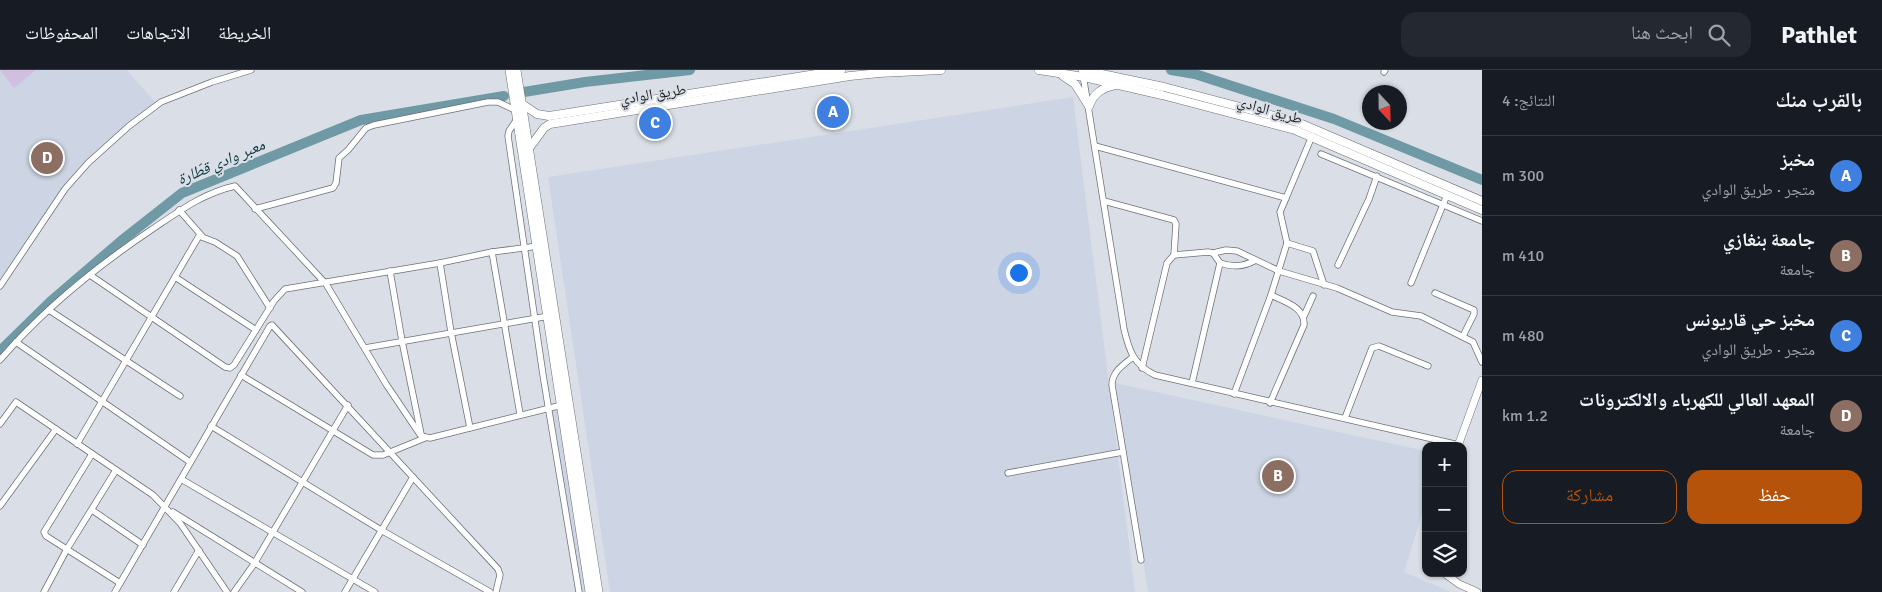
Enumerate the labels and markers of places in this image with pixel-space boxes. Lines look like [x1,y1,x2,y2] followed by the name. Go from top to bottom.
[817,93,849,131] pin: A
[639,104,671,142] pin: C
[31,139,63,177] pin: D
[1262,457,1294,495] pin: B

